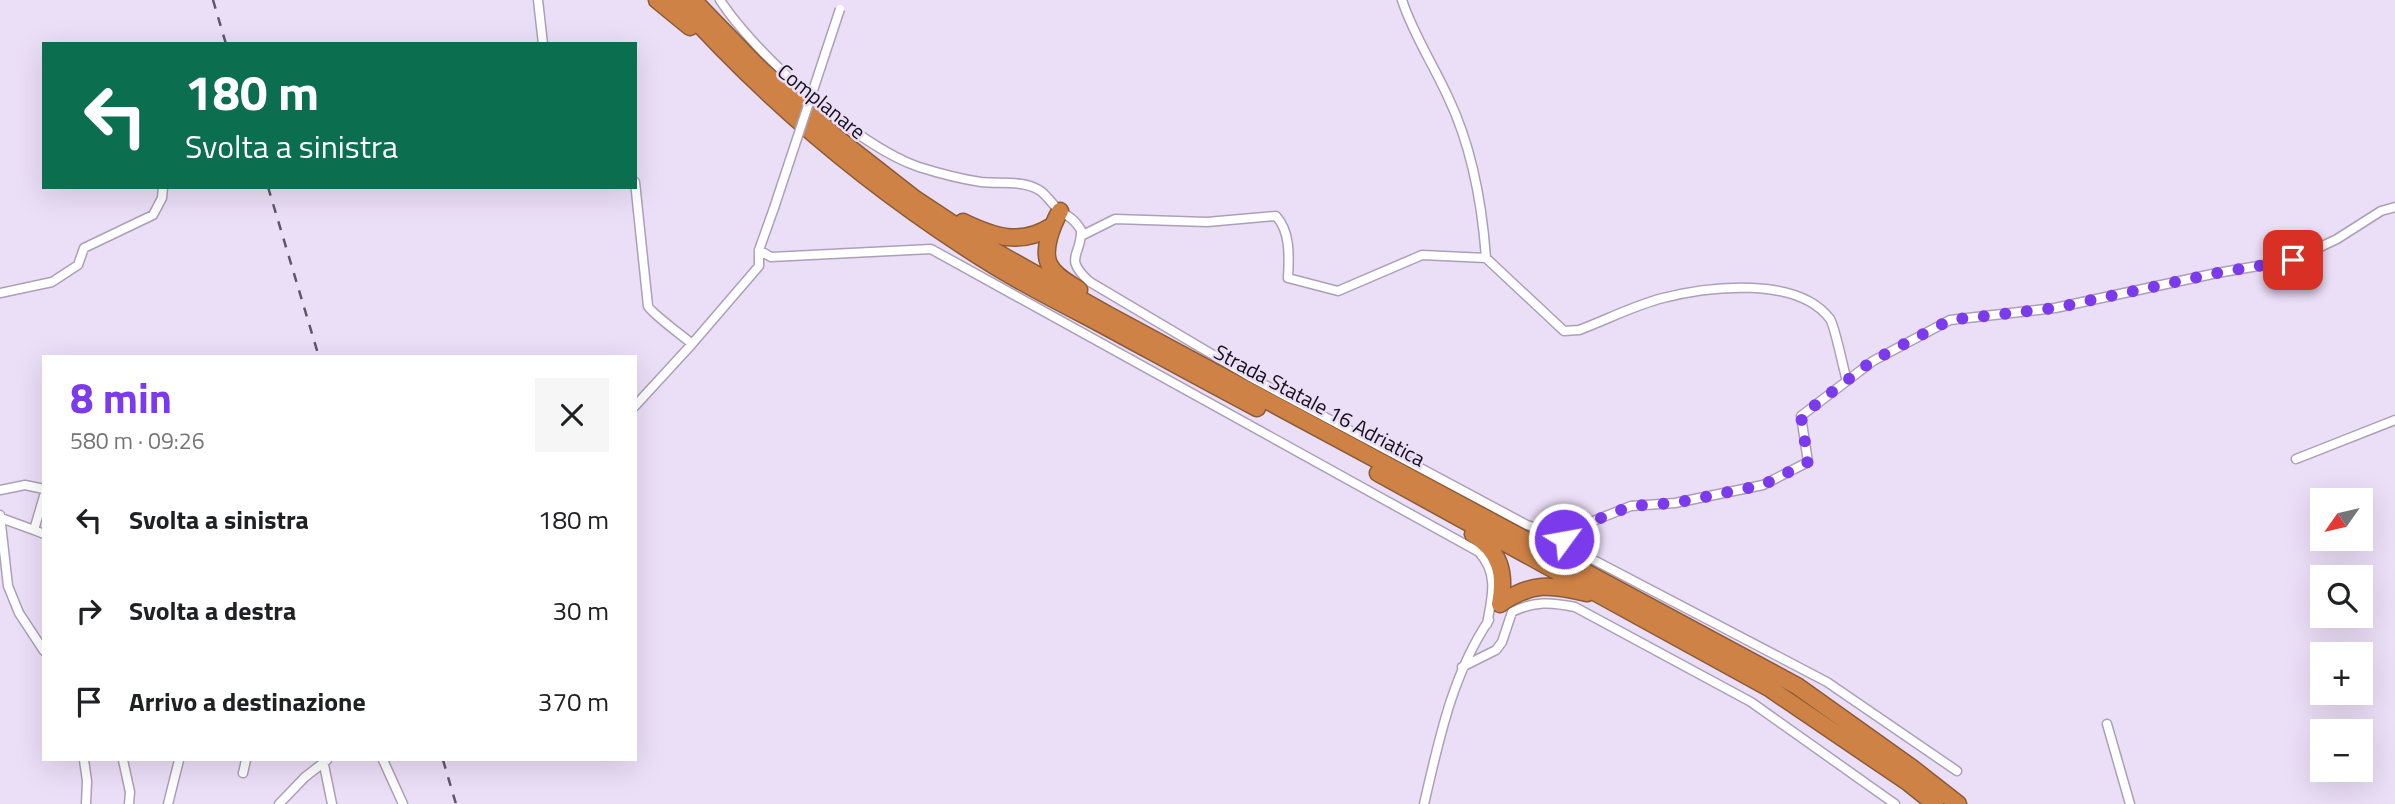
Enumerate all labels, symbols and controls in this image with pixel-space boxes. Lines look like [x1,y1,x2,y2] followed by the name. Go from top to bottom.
[185,54,319,129] text: 180 m
[771,55,873,147] street label: Complanare
[70,70,161,161] icon: left
[185,122,398,170] text: Svolta a sinistra
[2263,230,2323,290] pin
[2274,241,2312,279] icon: arrive
[1209,336,1432,475] street label: Strada Statale 16 Adriatica
[70,365,172,429] text: 8 min
[535,378,609,452] button: close
[70,423,205,458] text: 580 m · 09:26
[2310,488,2373,551] north arrow
[2310,488,2373,782] map controls
[129,500,309,539] text: Svolta a sinistra
[538,500,609,539] text: 180 m
[70,501,108,539] icon: left
[1527,502,1601,576] position arrow
[2310,565,2373,628] button: search
[129,591,296,630] text: Svolta a destra
[552,591,609,630] text: 30 m
[70,592,108,630] icon: right
[2310,642,2373,705] button: +
[129,682,366,721] text: Arrivo a destinazione
[538,682,609,721] text: 370 m
[70,683,108,721] icon: arrive
[2310,719,2373,782] button: −

